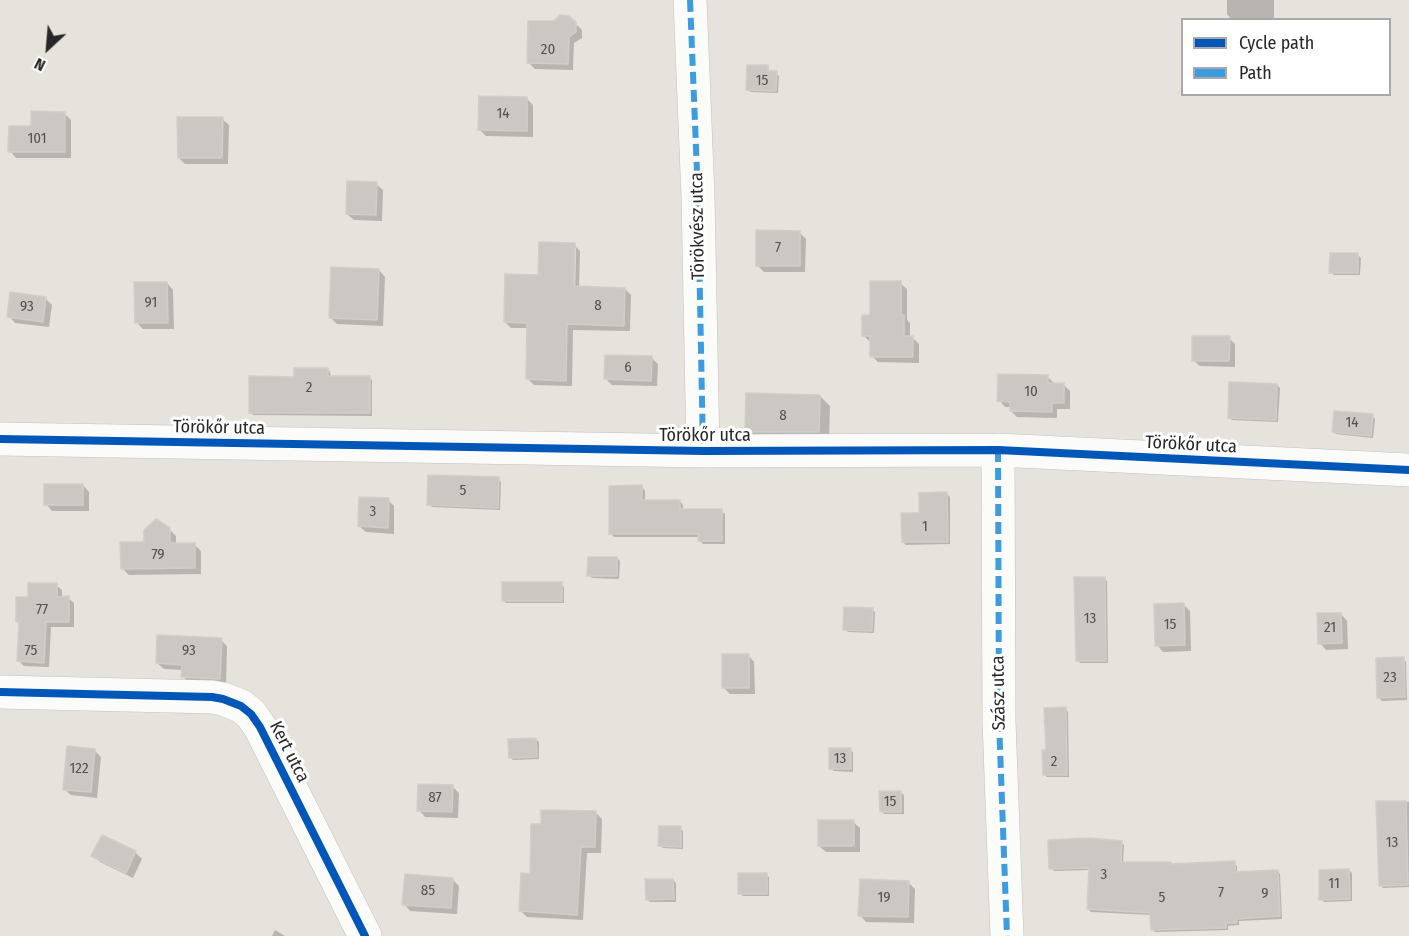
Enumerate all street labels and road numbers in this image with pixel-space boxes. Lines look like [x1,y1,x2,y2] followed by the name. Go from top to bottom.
[686,172,710,280] street label: Törökvész utca
[173,416,265,440] street label: Törökőr utca
[659,425,751,447] street label: Törökőr utca
[1145,432,1237,458] street label: Törökőr utca
[988,655,1010,731] street label: Szász utca
[264,718,314,786] street label: Kert utca

